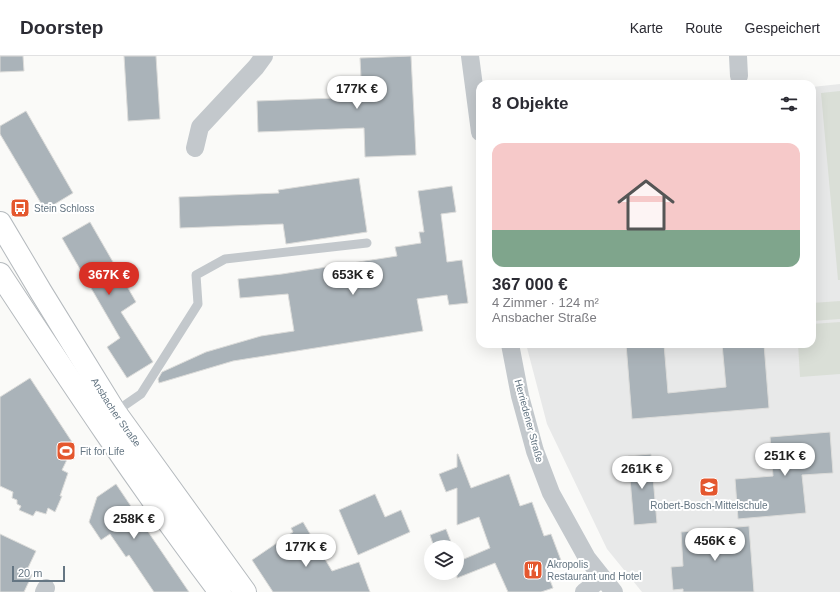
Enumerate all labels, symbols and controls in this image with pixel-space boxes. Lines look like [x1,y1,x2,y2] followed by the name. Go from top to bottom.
[20,17,103,38] text: Doorstep
[630,20,663,36] text: Karte
[685,20,723,36] text: Route
[745,20,820,36] text: Gespeichert
[324,76,390,110] pin: 177K €
[336,81,378,96] text: 177K €
[778,93,800,115] icon: filters
[492,94,569,113] text: 8 Objekte
[610,169,682,241] icon: home
[9,197,31,219] bus stop icon: Stein Schloss
[34,203,95,214] place label: Stein Schloss
[76,262,142,296] pin: 367K €
[320,262,386,296] pin: 653K €
[88,267,130,282] text: 367K €
[332,267,374,282] text: 653K €
[492,275,568,294] text: 367 000 €
[492,295,599,310] text: 4 Zimmer · 124 m²
[492,310,597,325] text: Ansbacher Straße
[90,375,144,449] street label: Ansbacher Straße
[513,378,546,464] street label: Herriedener Straße
[55,440,77,462] sports icon: Fit for Life
[752,443,818,477] pin: 251K €
[80,446,125,457] place label: Fit for Life
[764,448,806,463] text: 251K €
[609,456,675,490] pin: 261K €
[621,461,663,476] text: 261K €
[698,476,720,498] school or university icon: Robert-Bosch-Mittelschule
[650,500,768,511] place label: Robert-Bosch-Mittelschule
[101,506,167,540] pin: 258K €
[113,511,155,526] text: 258K €
[682,528,748,562] pin: 456K €
[694,533,736,548] text: 456K €
[273,534,339,568] pin: 177K €
[285,539,327,554] text: 177K €
[424,540,464,580] map controls
[424,540,464,580] button: layers
[522,559,544,581] restaurant icon: Akropolis Restaurant und Hotel
[547,559,642,582] place label: Akropolis Restaurant und Hotel
[12,564,65,583] scale bar
[18,567,42,579] text: 20 m

